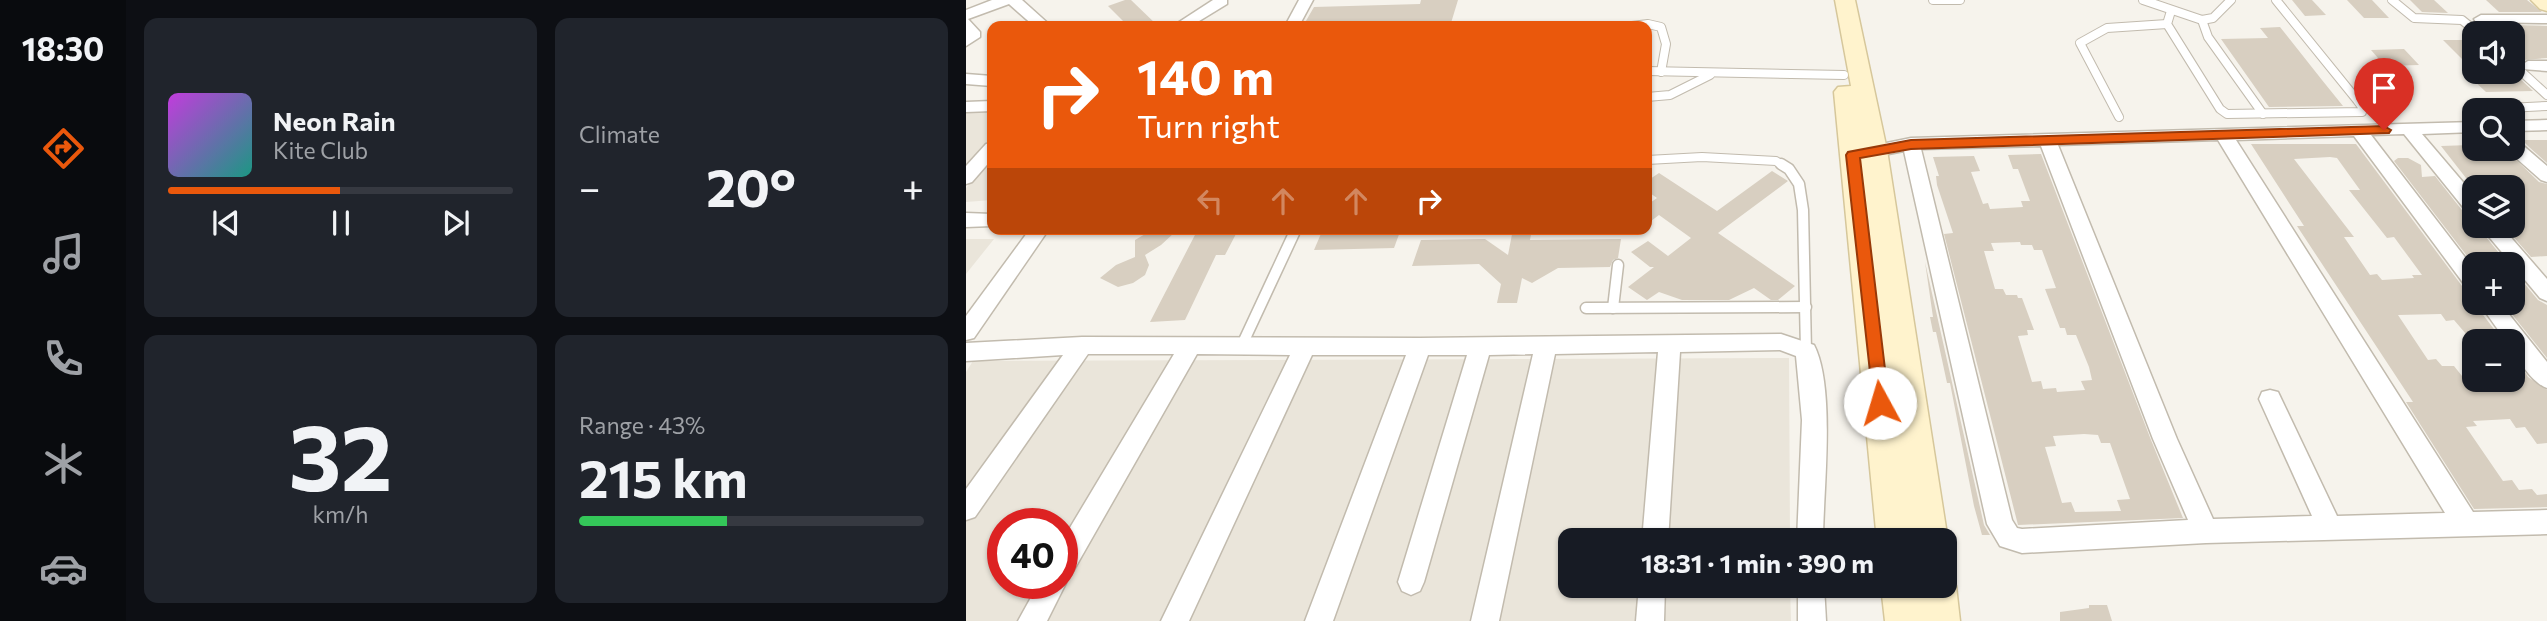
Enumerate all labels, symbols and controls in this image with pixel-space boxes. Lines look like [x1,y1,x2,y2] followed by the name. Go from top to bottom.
[2462,21,2525,392] map controls
[2462,21,2525,84] button: sound
[22,28,104,68] text: 18:30
[1137,45,1274,105] text: 140 m
[1022,49,1113,140] icon: right
[2354,58,2414,130] pin
[2365,69,2403,107] icon: arrive
[2462,98,2525,161] button: search
[273,105,396,136] text: Neon Rain
[1137,105,1280,145] text: Turn right
[579,120,660,148] text: Climate
[39,124,88,173] icon: directions
[273,136,368,164] text: Kite Club
[706,154,796,218] text: 20°
[579,163,601,210] text: −
[902,163,924,210] text: +
[2462,175,2525,238] button: layers
[1191,182,1229,220] icon: left
[1264,182,1302,220] icon: ahead
[1337,182,1375,220] icon: ahead
[1410,182,1448,220] icon: right
[207,204,245,242] icon: previous
[322,204,360,242] icon: pause
[437,204,475,242] icon: next
[39,229,88,278] icon: music
[2462,252,2525,315] button: +
[2462,329,2525,392] button: −
[39,334,88,383] icon: phone
[1843,366,1917,440] position arrow
[288,398,393,510] text: 32
[579,411,705,439] text: Range · 43%
[39,439,88,488] icon: climate
[579,445,748,509] text: 215 km
[313,500,368,528] text: km/h
[987,508,1078,599] speed limit sign: 40
[39,544,88,593] icon: car
[1641,547,1874,578] text: 18:31 · 1 min · 390 m

